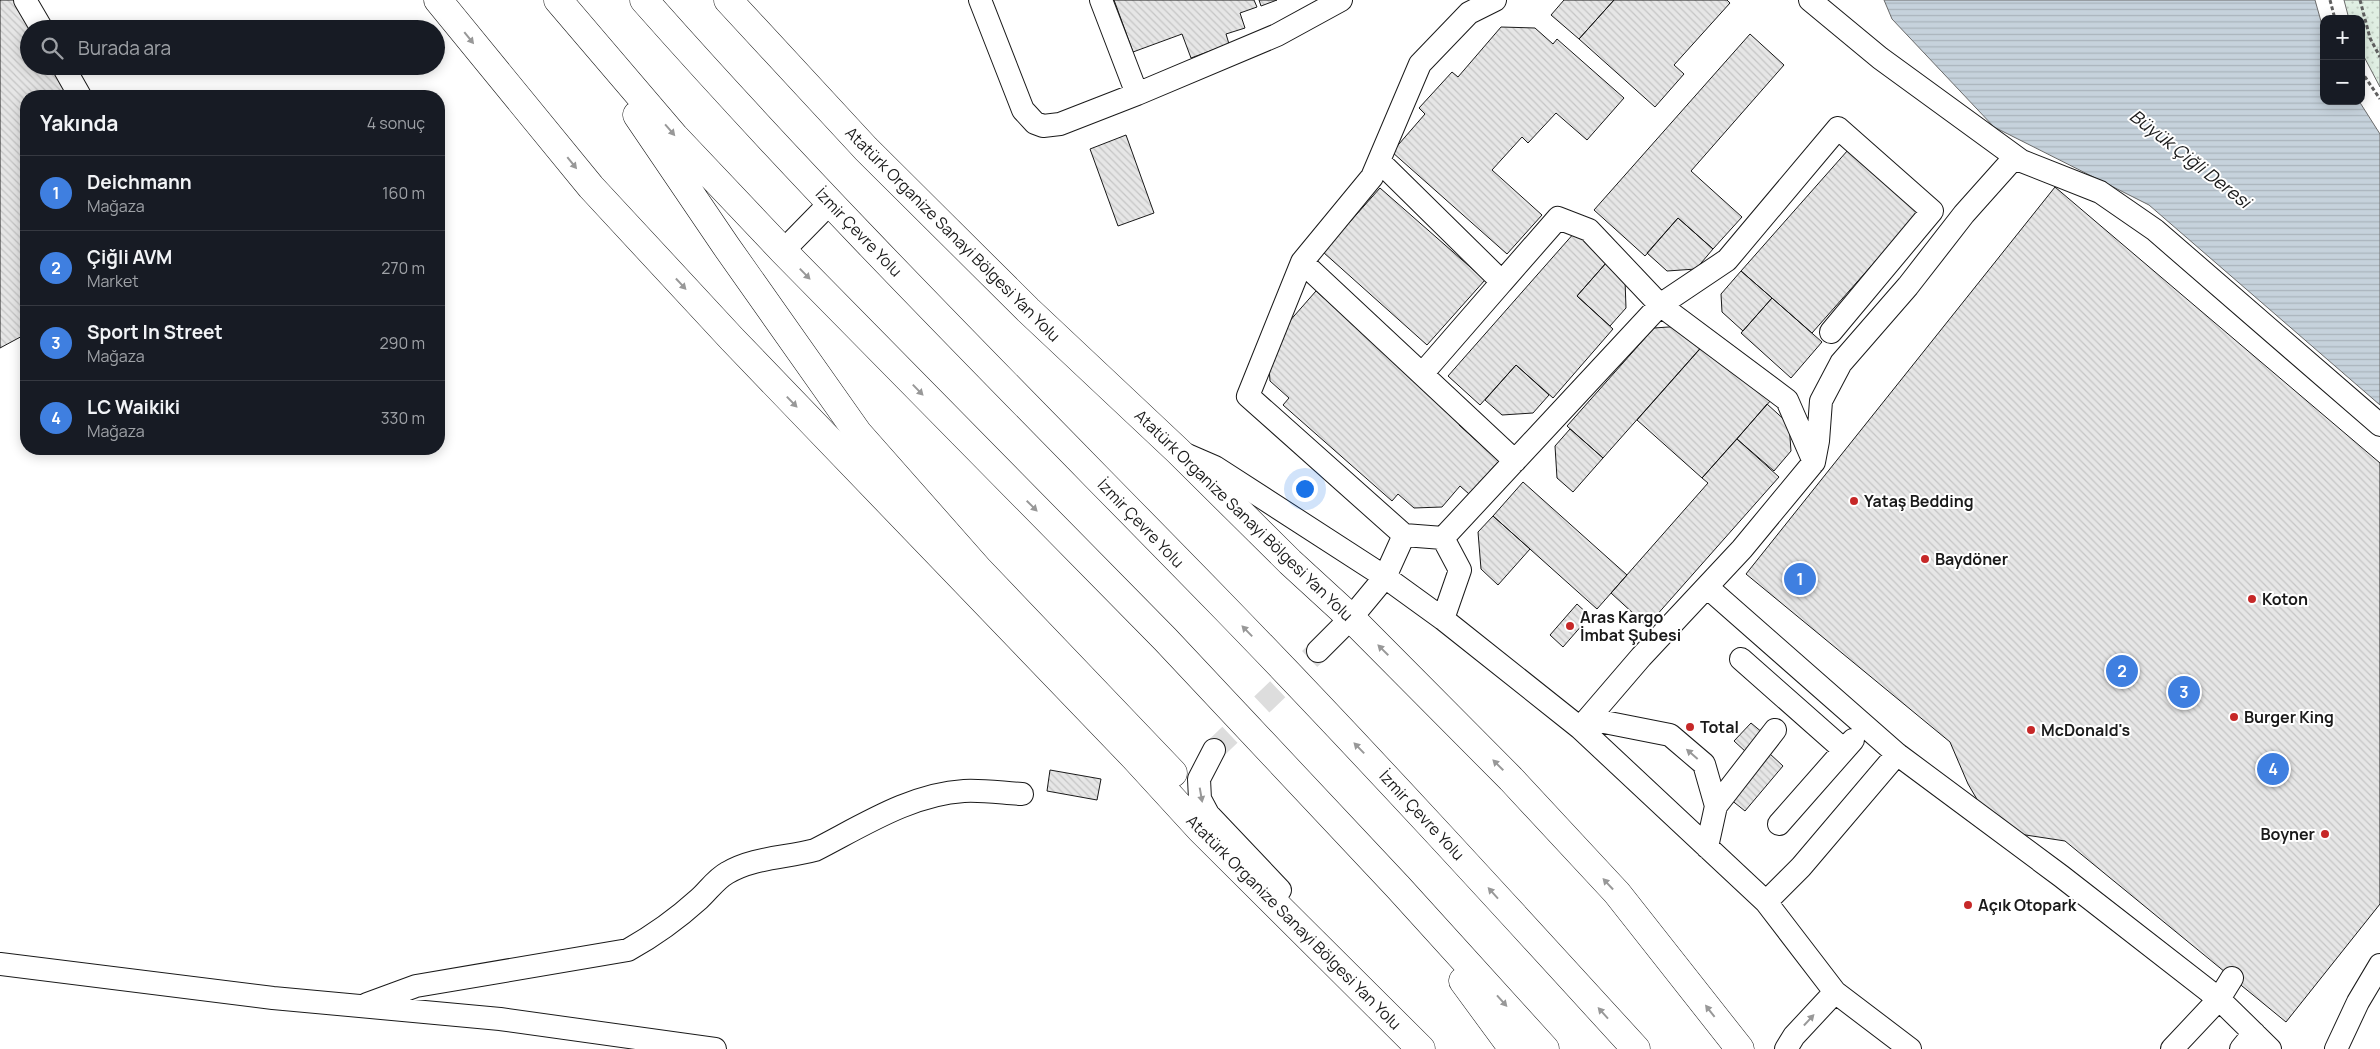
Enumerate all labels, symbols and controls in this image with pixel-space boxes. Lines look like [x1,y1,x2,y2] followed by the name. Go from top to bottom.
[2320,15,2365,105] map controls
[2320,15,2365,60] button: +
[20,20,445,75] search box
[463,31,474,44] one-way arrow
[38,34,66,62] icon: search
[78,35,171,61] text: Burada ara
[2320,60,2365,105] button: −
[2125,103,2258,215] water label: Büyük Çiğli Deresi
[40,109,118,137] text: Yakında
[367,112,425,134] text: 4 sonuç
[841,122,1065,346] street label: Atatürk Organize Sanayi Bölgesi Yan Yolu
[664,123,675,136] one-way arrow
[566,157,577,170] one-way arrow
[87,169,192,195] text: Deichmann
[52,182,60,204] text: 1
[382,182,425,204] text: 160 m
[811,183,907,281] street label: İzmir Çevre Yolu
[87,195,145,217] text: Mağaza
[87,244,172,270] text: Çiğli AVM
[51,257,61,279] text: 2
[381,257,425,279] text: 270 m
[799,267,811,279] one-way arrow
[87,270,139,292] text: Market
[675,277,687,289] one-way arrow
[87,319,223,345] text: Sport In Street
[51,332,61,354] text: 3
[379,332,425,354] text: 290 m
[87,345,145,367] text: Mağaza
[912,384,924,396] one-way arrow
[87,394,180,420] text: LC Waikiki
[786,396,798,408] one-way arrow
[1130,404,1358,626] street label: Atatürk Organize Sanayi Bölgesi Yan Yolu
[51,407,61,429] text: 4
[381,407,425,429] text: 330 m
[87,420,145,442] text: Mağaza
[1093,474,1189,572] street label: İzmir Çevre Yolu
[1292,476,1318,502] your location
[1864,490,1974,512] place label: Yataş Bedding
[1848,495,1860,507] marker: Yataş Bedding
[1026,499,1038,511] one-way arrow
[1935,548,2008,570] place label: Baydöner
[1919,553,1931,565] marker: Baydöner
[1784,560,1816,598] pin: 1
[2262,588,2308,610] place label: Koton
[2246,593,2258,605] marker: Koton
[1580,606,1681,646] place label: Aras Kargo İmbat Şubesi
[1564,620,1576,632] marker: Aras Kargo İmbat Şubesi
[1241,625,1253,637] one-way arrow
[1377,644,1389,656] one-way arrow
[2106,652,2138,690] pin: 2
[2168,673,2200,711] pin: 3
[2244,706,2334,728] place label: Burger King
[2228,711,2240,723] marker: Burger King
[1700,716,1739,738] place label: Total
[2041,719,2130,741] place label: McDonald's
[1684,721,1696,733] marker: Total
[2025,724,2037,736] marker: McDonald's
[1353,743,1365,755] one-way arrow
[1685,748,1698,759] one-way arrow
[2257,750,2289,788] pin: 4
[1492,759,1504,771] one-way arrow
[1375,765,1469,865] street label: İzmir Çevre Yolu
[1197,787,1205,803] one-way arrow
[1182,810,1406,1034] street label: Atatürk Organize Sanayi Bölgesi Yan Yolu
[2260,823,2315,845] place label: Boyner
[2319,828,2331,840] marker: Boyner
[1603,877,1614,890] one-way arrow
[1487,887,1499,899] one-way arrow
[1978,894,2077,916] place label: Açık Otopark
[1962,899,1974,911] marker: Açık Otopark
[1496,995,1507,1008] one-way arrow
[1704,1005,1715,1018] one-way arrow
[1597,1008,1609,1020] one-way arrow
[1803,1014,1815,1026] one-way arrow

